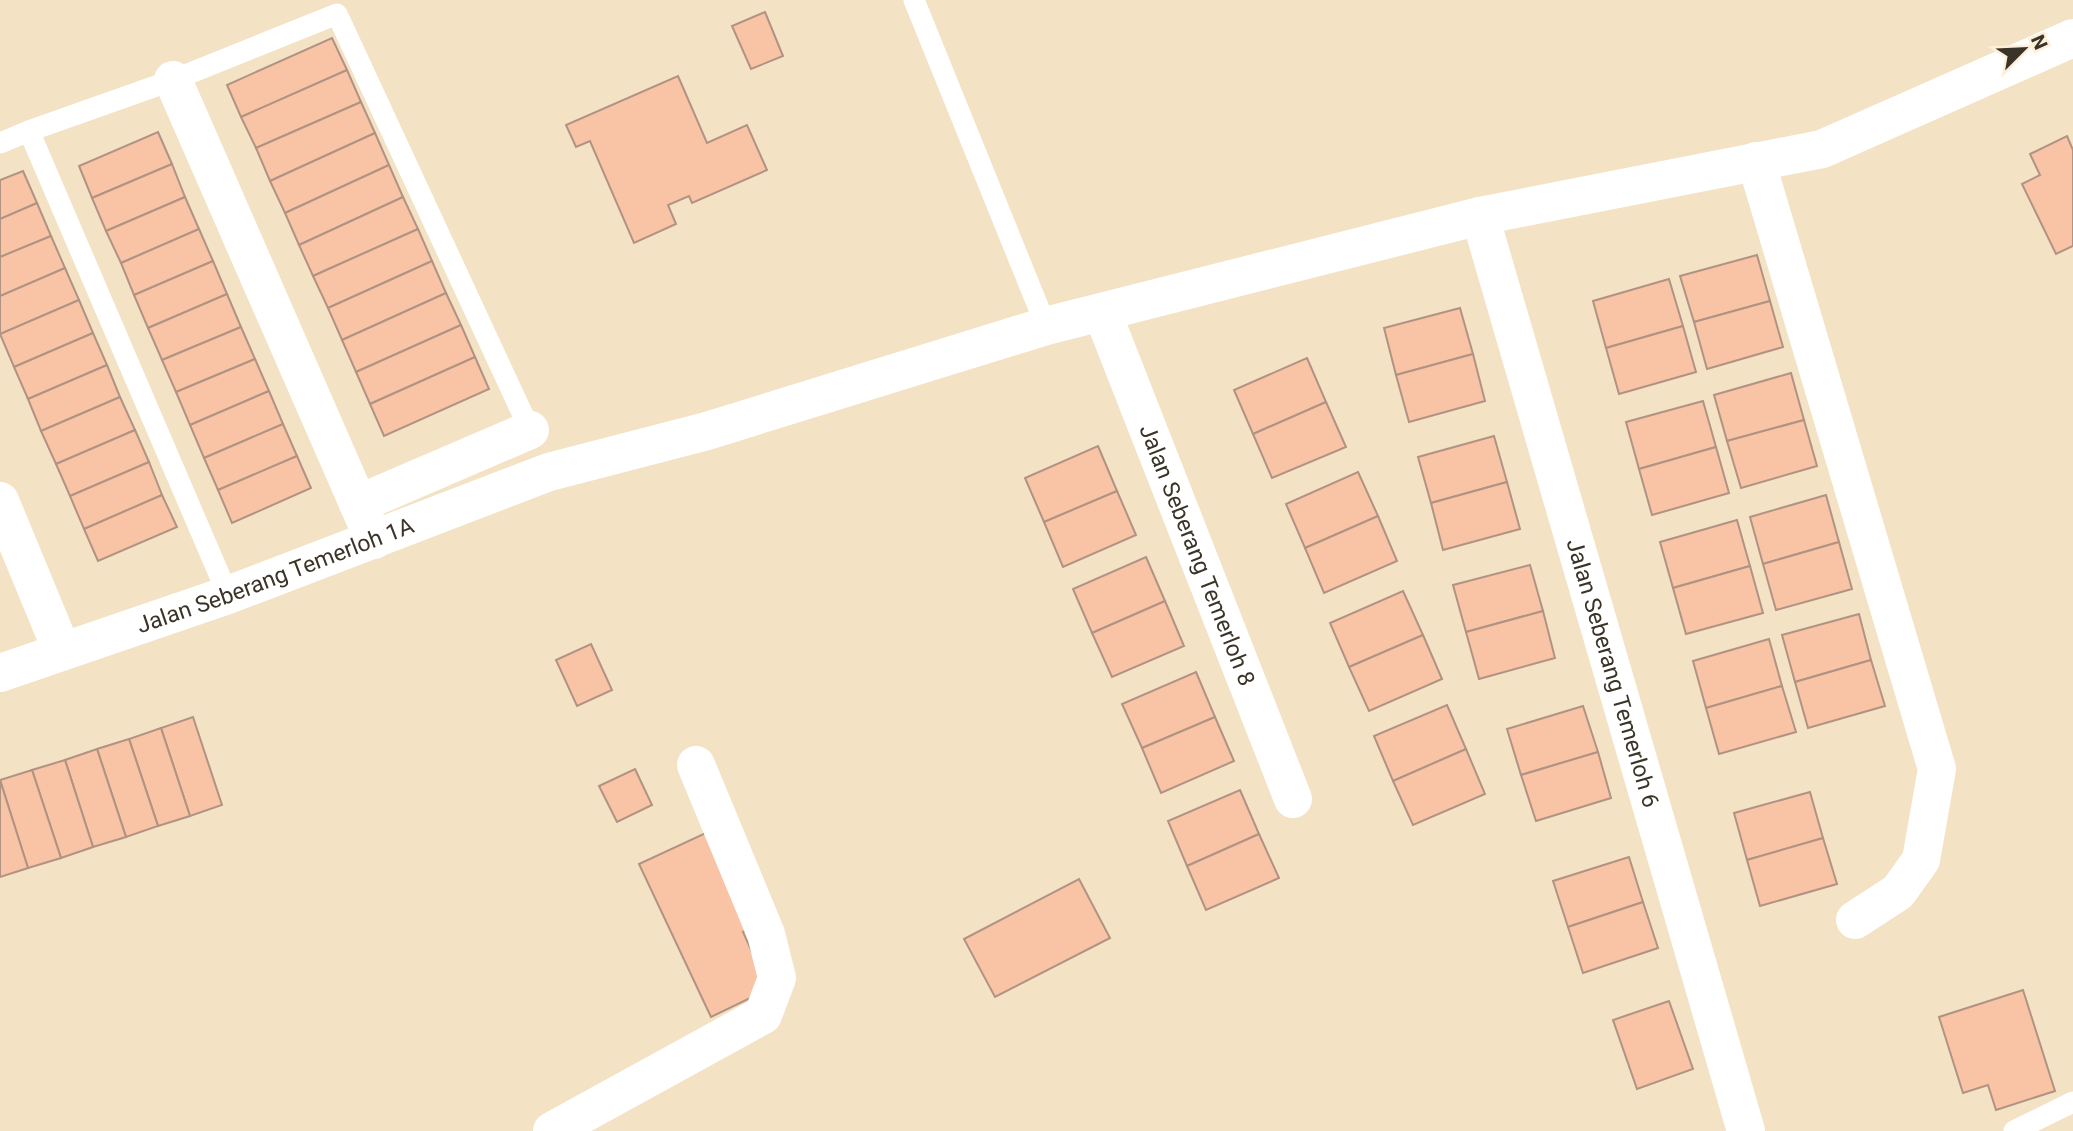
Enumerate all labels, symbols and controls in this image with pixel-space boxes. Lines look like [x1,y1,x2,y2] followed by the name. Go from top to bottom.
[1989,14,2059,84] north arrow
[2026,31,2052,53] text: N
[1133,421,1260,690] street label: Jalan Seberang Temerloh 8
[133,512,418,639] street label: Jalan Seberang Temerloh 1A
[1561,536,1664,811] street label: Jalan Seberang Temerloh 6

